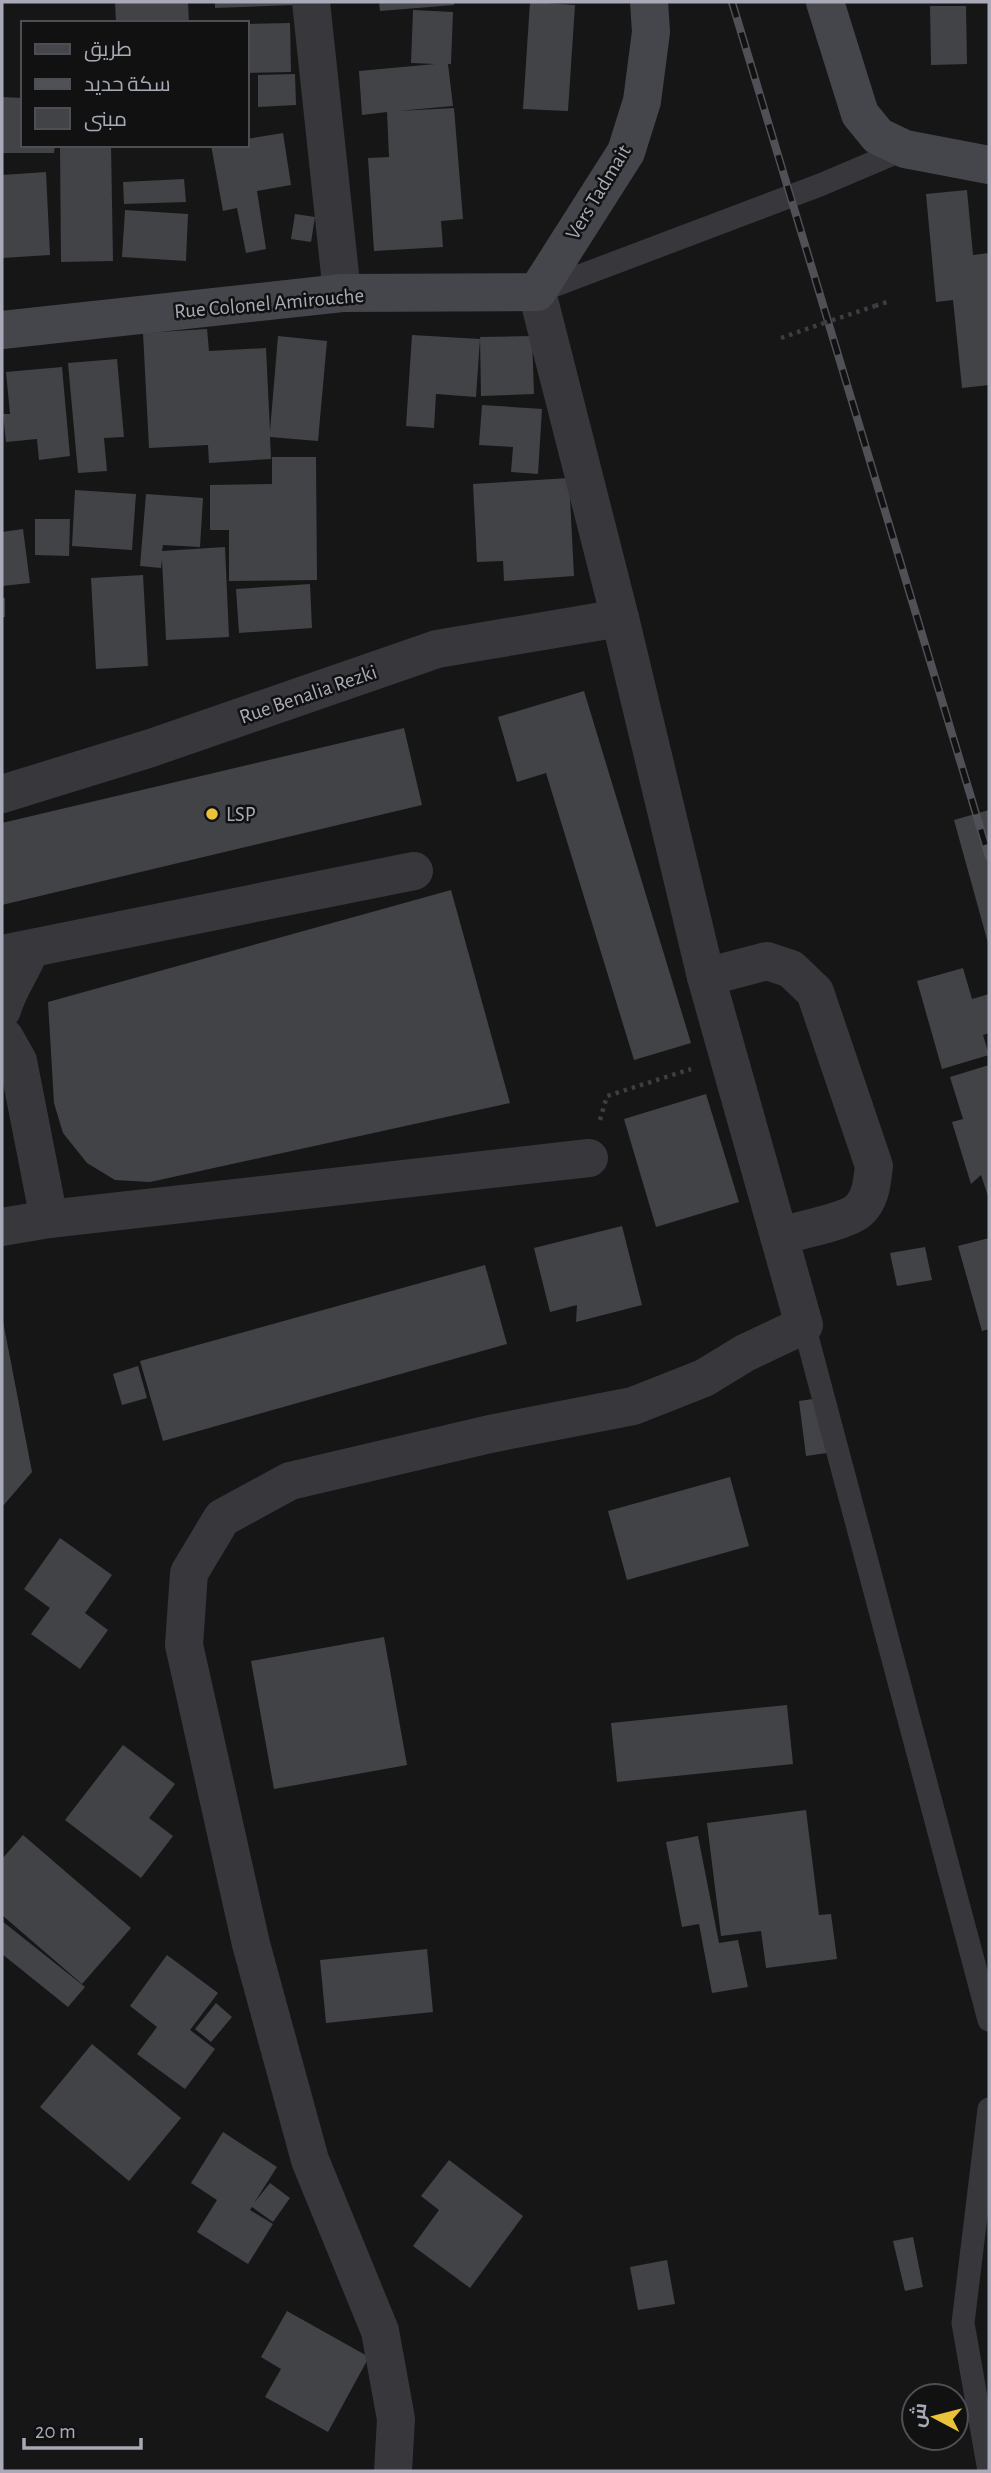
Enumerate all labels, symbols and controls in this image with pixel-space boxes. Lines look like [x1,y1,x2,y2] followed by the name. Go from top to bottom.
[21,21,248,147] legend
[84,39,132,62] text: طريق
[84,74,171,95] text: سكة حديد
[84,109,127,132] text: مبنى
[562,141,635,243] street label: Vers Tadmait
[173,285,365,322] street label: Rue Colonel Amirouche
[237,661,380,728] street label: Rue Benalia Rezki
[226,804,256,825] place label: LSP
[204,806,220,822] marker: LSP
[900,2382,970,2452] north arrow
[908,2402,932,2428] text: ش
[24,2406,142,2450] scale bar
[35,2421,76,2442] text: 20 m

